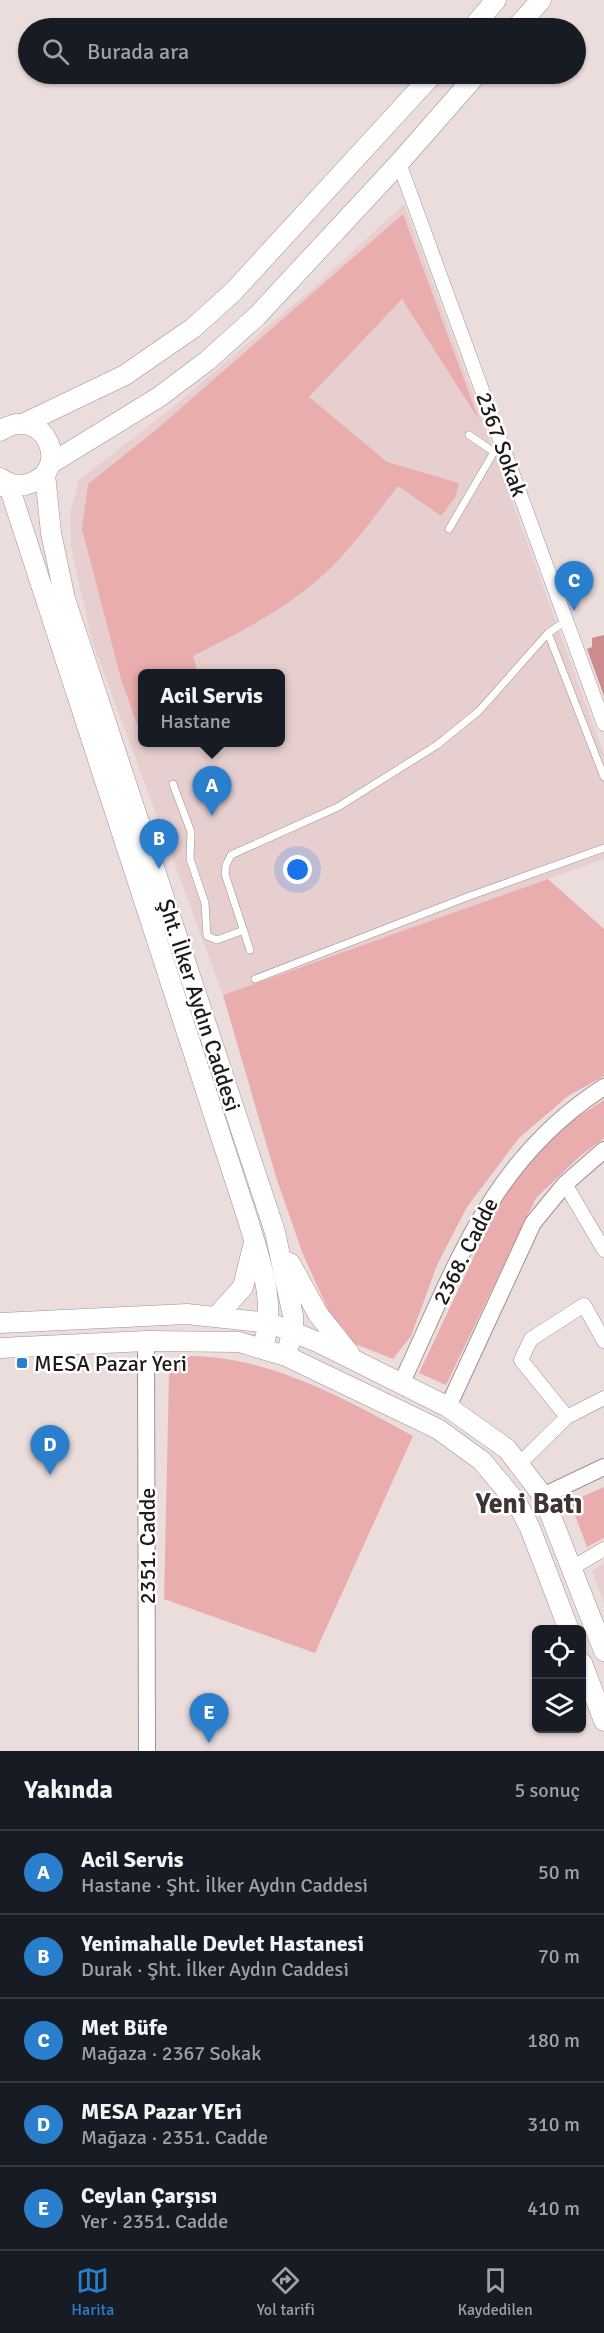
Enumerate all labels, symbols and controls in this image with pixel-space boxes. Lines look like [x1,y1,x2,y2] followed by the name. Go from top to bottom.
[18,18,586,84] search box
[39,35,72,68] icon: search
[87,38,189,65] text: Burada ara
[470,388,533,500] street label: 2367 Sokak
[554,562,594,611] pin: C
[138,669,285,747] popup
[160,682,263,709] text: Acil Servis
[160,709,231,734] text: Hastane
[192,766,232,816] pin: A
[140,820,178,869] pin: B
[283,855,312,884] your location
[152,896,247,1115] street label: Şht. İlker Aydın Caddesi
[427,1193,504,1309] street label: 2368. Cadde
[34,1350,187,1377] place label: MESA Pazar Yeri
[15,1356,29,1370] marker: MESA Pazar Yeri
[31,1426,70,1475] pin: D
[474,1487,583,1521] district label: Yeni Batı
[134,1488,161,1604] street label: 2351. Cadde
[532,1625,586,1733] map controls
[532,1625,586,1679] button: locate
[532,1679,586,1733] button: layers
[190,1694,228,1743] pin: E
[24,1774,113,1806] text: Yakında
[514,1778,580,1803] text: 5 sonuç
[81,1846,183,1873] text: Acil Servis
[37,1860,50,1885] text: A
[538,1860,580,1885] text: 50 m
[81,1873,368,1898] text: Hastane · Şht. İlker Aydın Caddesi
[81,1930,364,1957] text: Yenimahalle Devlet Hastanesi
[37,1944,50,1969] text: B
[538,1944,580,1969] text: 70 m
[81,1957,349,1982] text: Durak · Şht. İlker Aydın Caddesi
[81,2014,168,2041] text: Met Büfe
[37,2028,50,2053] text: C
[527,2028,580,2053] text: 180 m
[81,2041,261,2066] text: Mağaza · 2367 Sokak
[81,2098,242,2125] text: MESA Pazar YEri
[37,2112,50,2137] text: D
[527,2112,580,2137] text: 310 m
[81,2125,268,2150] text: Mağaza · 2351. Cadde
[81,2182,217,2209] text: Ceylan Çarşısı
[38,2196,49,2221] text: E
[527,2196,580,2221] text: 410 m
[81,2209,228,2234] text: Yer · 2351. Cadde
[71,2264,114,2320] tab: Harita
[257,2264,315,2320] tab: Yol tarifi
[457,2264,533,2320] tab: Kaydedilen

